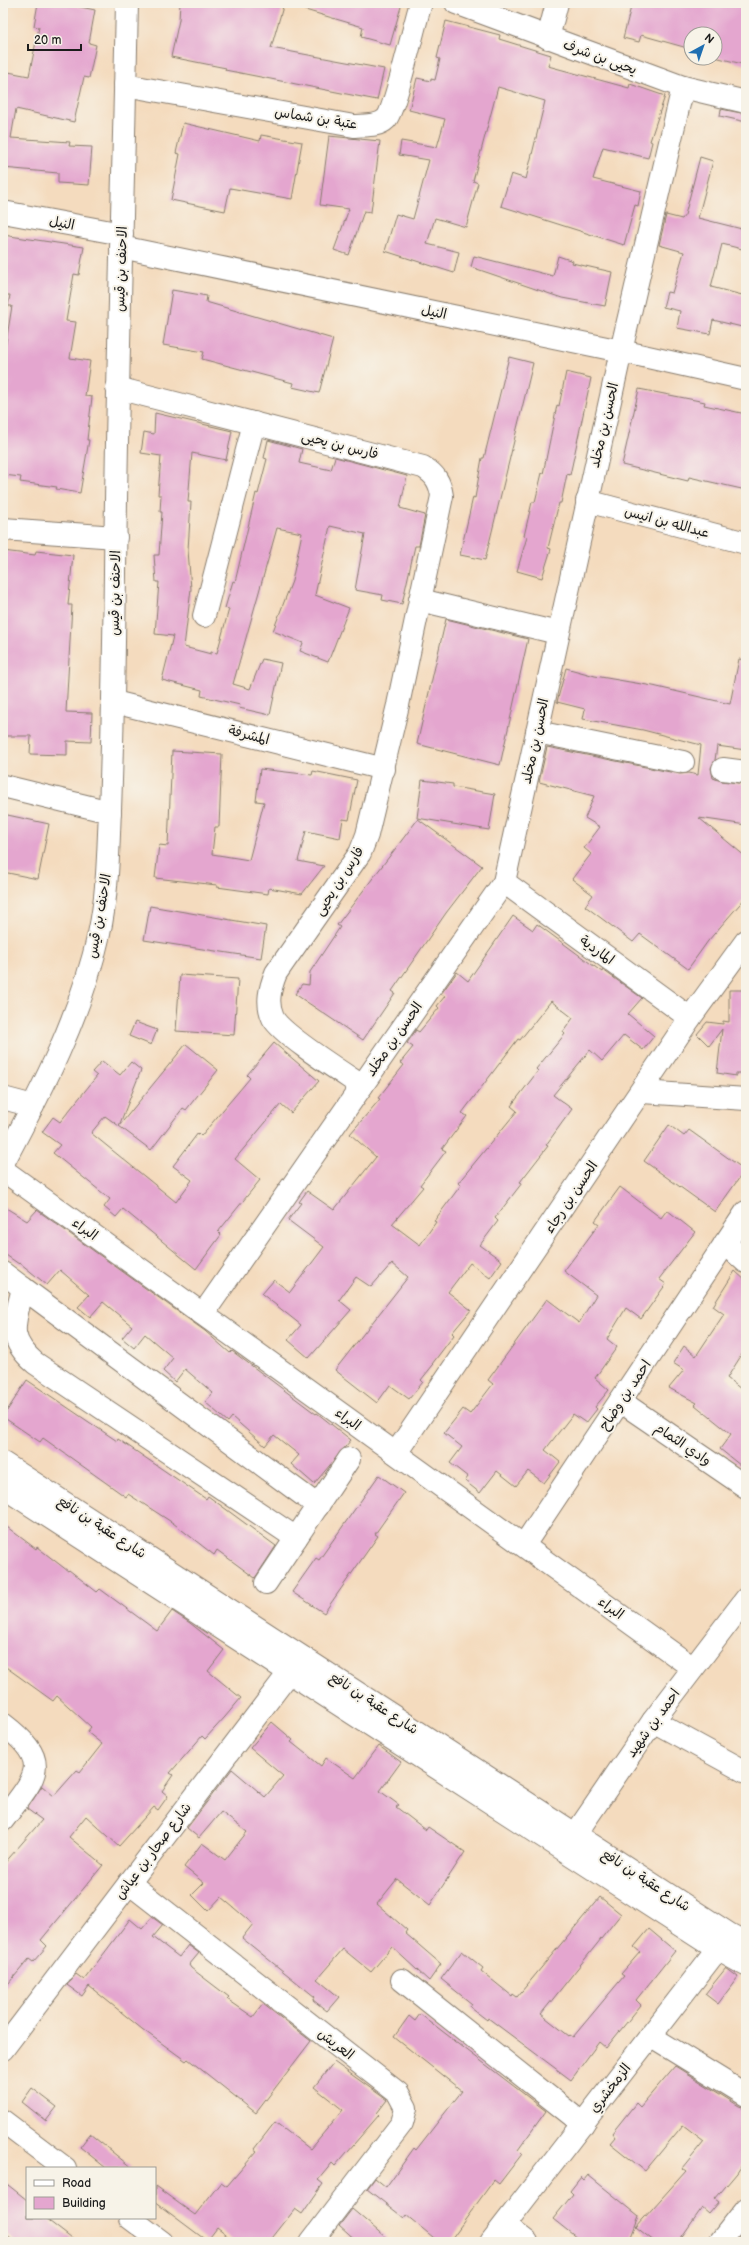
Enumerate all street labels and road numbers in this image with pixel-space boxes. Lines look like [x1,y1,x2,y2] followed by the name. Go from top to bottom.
[561,36,639,78] street label: يحيى بن شرف
[273,103,359,133] street label: عتبة بن شماس
[48,212,76,234] street label: النيل
[111,226,131,312] street label: الاحنف بن قيس
[420,301,448,323] street label: النيل
[586,381,622,469] street label: الحسن بن مخلد
[300,427,380,463] street label: فارس بن يحيى
[623,503,711,541] street label: عبدالله بن انيس
[106,550,124,636] street label: الاحنف بن قيس
[518,697,552,785] street label: الحسن بن مخلد
[227,722,271,748] street label: المشرفة
[310,843,368,919] street label: فارس بن يحيى
[83,872,115,960] street label: الاحنف بن قيس
[576,932,618,968] street label: الماردية
[362,998,426,1080] street label: الحسن بن مخلد
[541,1158,601,1236] street label: الحسن بن رجاء
[69,1214,101,1244] street label: البراء
[595,1357,656,1434] street label: احمد بن وضاح
[332,1404,364,1434] street label: البراء
[650,1419,714,1472] street label: وادي الثمام
[53,1492,150,1564] street label: شارع عقبة بن نافع
[595,1593,627,1623] street label: البراء
[325,1668,422,1740] street label: شارع عقبة بن نافع
[622,1685,684,1761] street label: احمد بن شهيد
[111,1799,196,1903] street label: شارع صحار بن عياش
[597,1845,694,1917] street label: شارع عقبة بن نافع
[315,2025,357,2063] street label: العريش
[585,2060,636,2117] street label: الزمخشري

